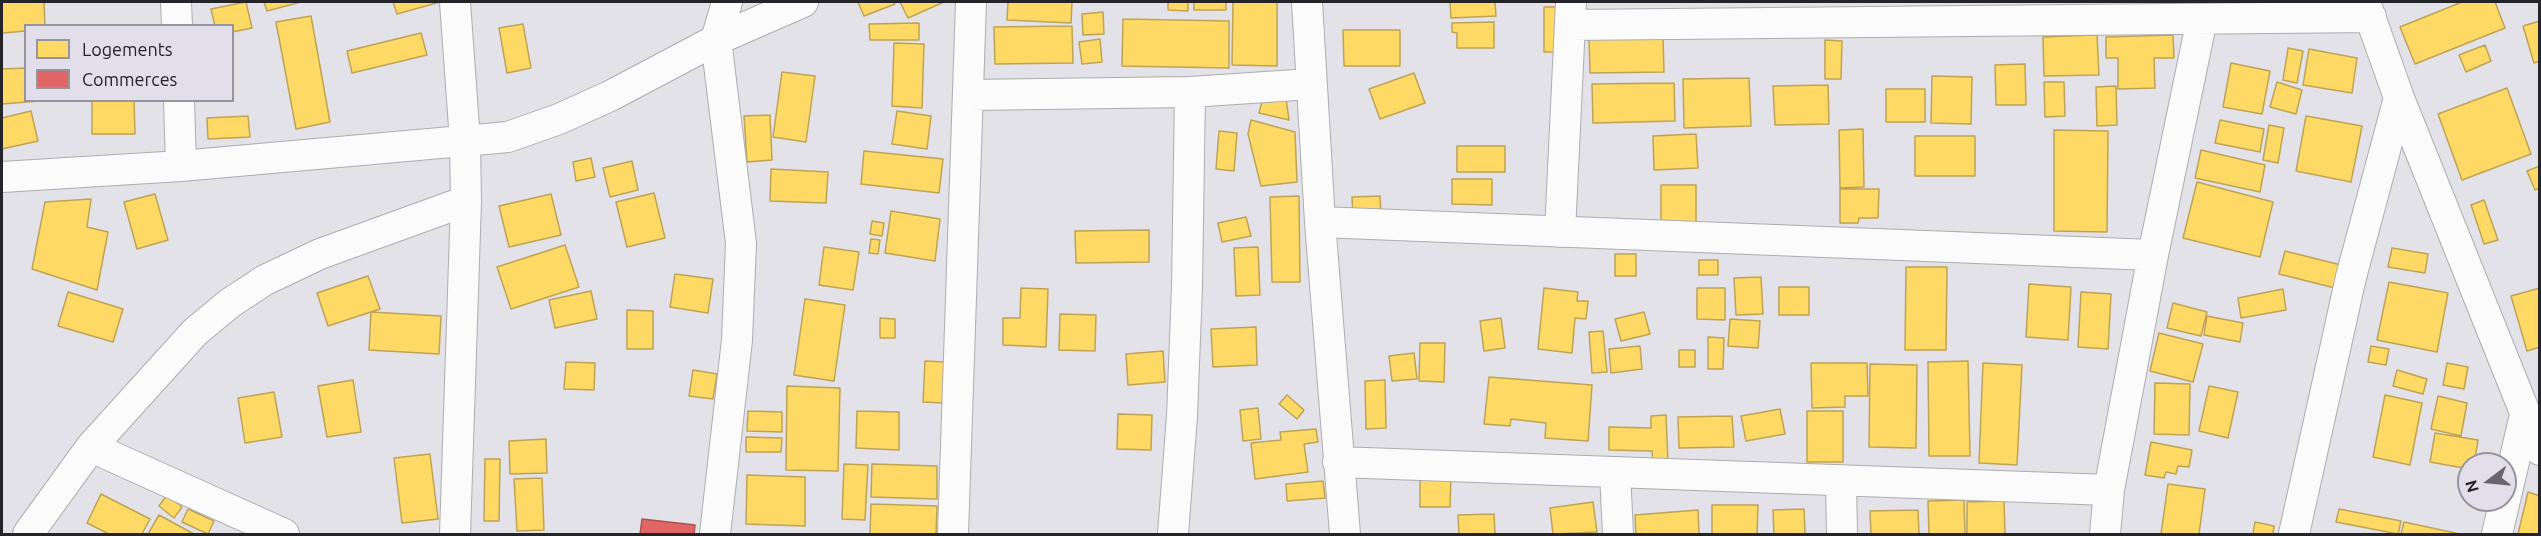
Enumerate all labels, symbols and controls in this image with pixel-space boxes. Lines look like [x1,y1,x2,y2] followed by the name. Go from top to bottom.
[24,24,234,102] legend
[82,39,173,59] text: Logements
[82,69,177,89] text: Commerces
[2457,452,2517,512] north arrow
[2461,478,2482,495] text: N

